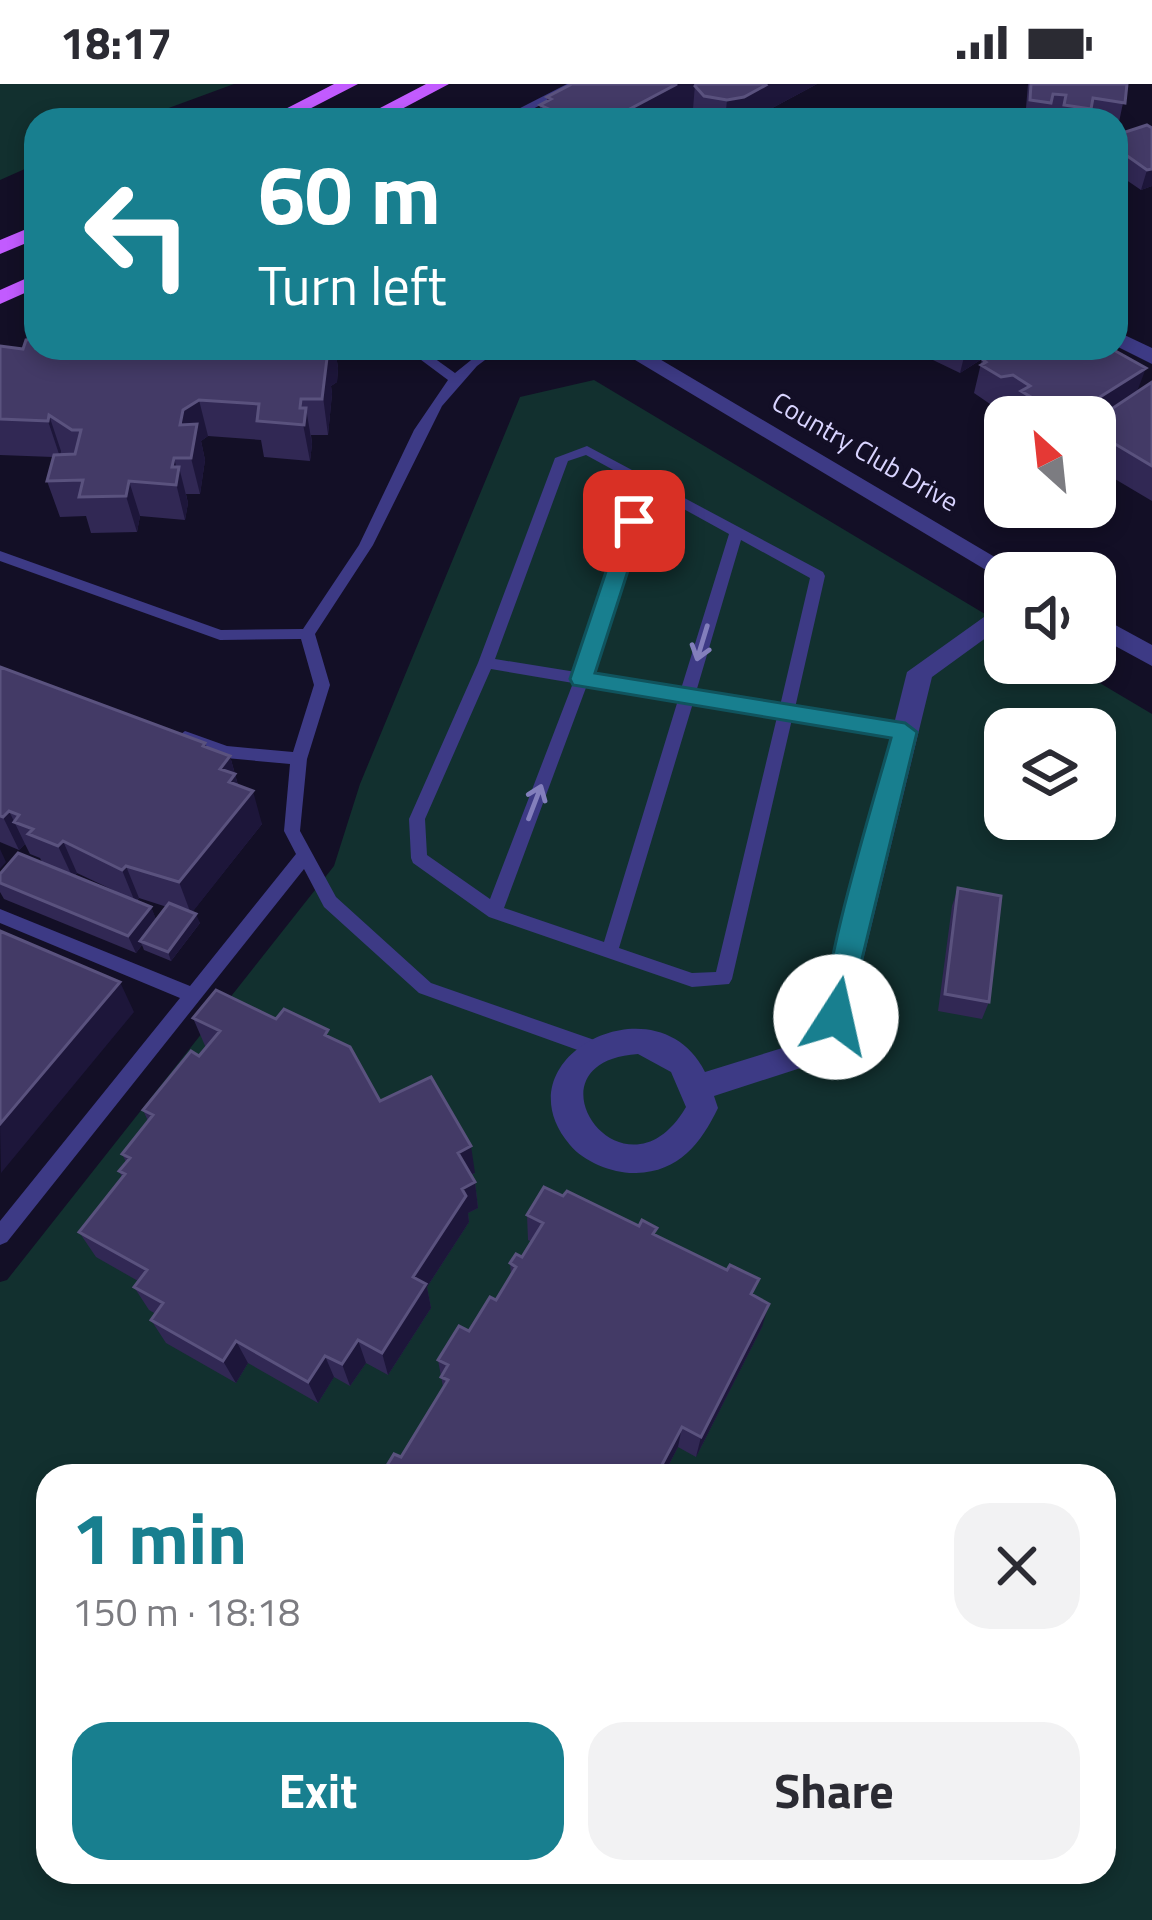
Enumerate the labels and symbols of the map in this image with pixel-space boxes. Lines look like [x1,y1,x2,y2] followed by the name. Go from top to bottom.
[765,381,967,521] street label: Country Club Drive
[984,396,1116,528] north arrow
[583,470,685,572] pin
[690,623,712,661] one-way arrow
[526,784,548,821] one-way arrow
[773,954,899,1080] position arrow

